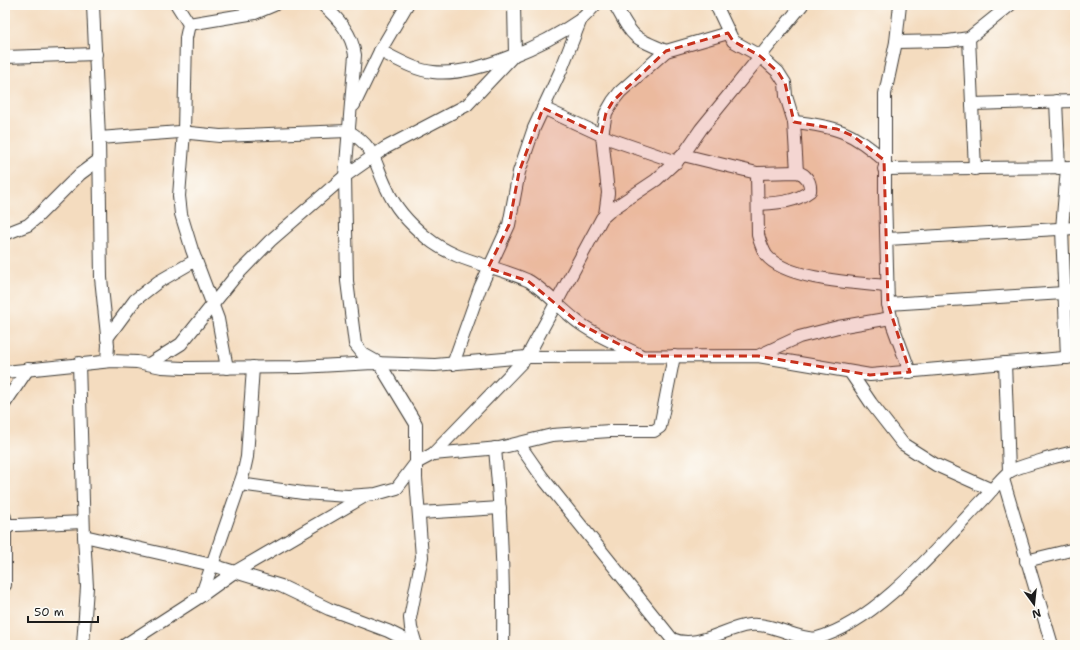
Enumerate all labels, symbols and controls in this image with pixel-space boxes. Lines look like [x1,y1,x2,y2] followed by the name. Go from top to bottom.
[1014,584,1054,624] north arrow
[28,598,98,624] scale bar
[34,604,64,620] text: 50 m
[1030,605,1043,622] text: N

